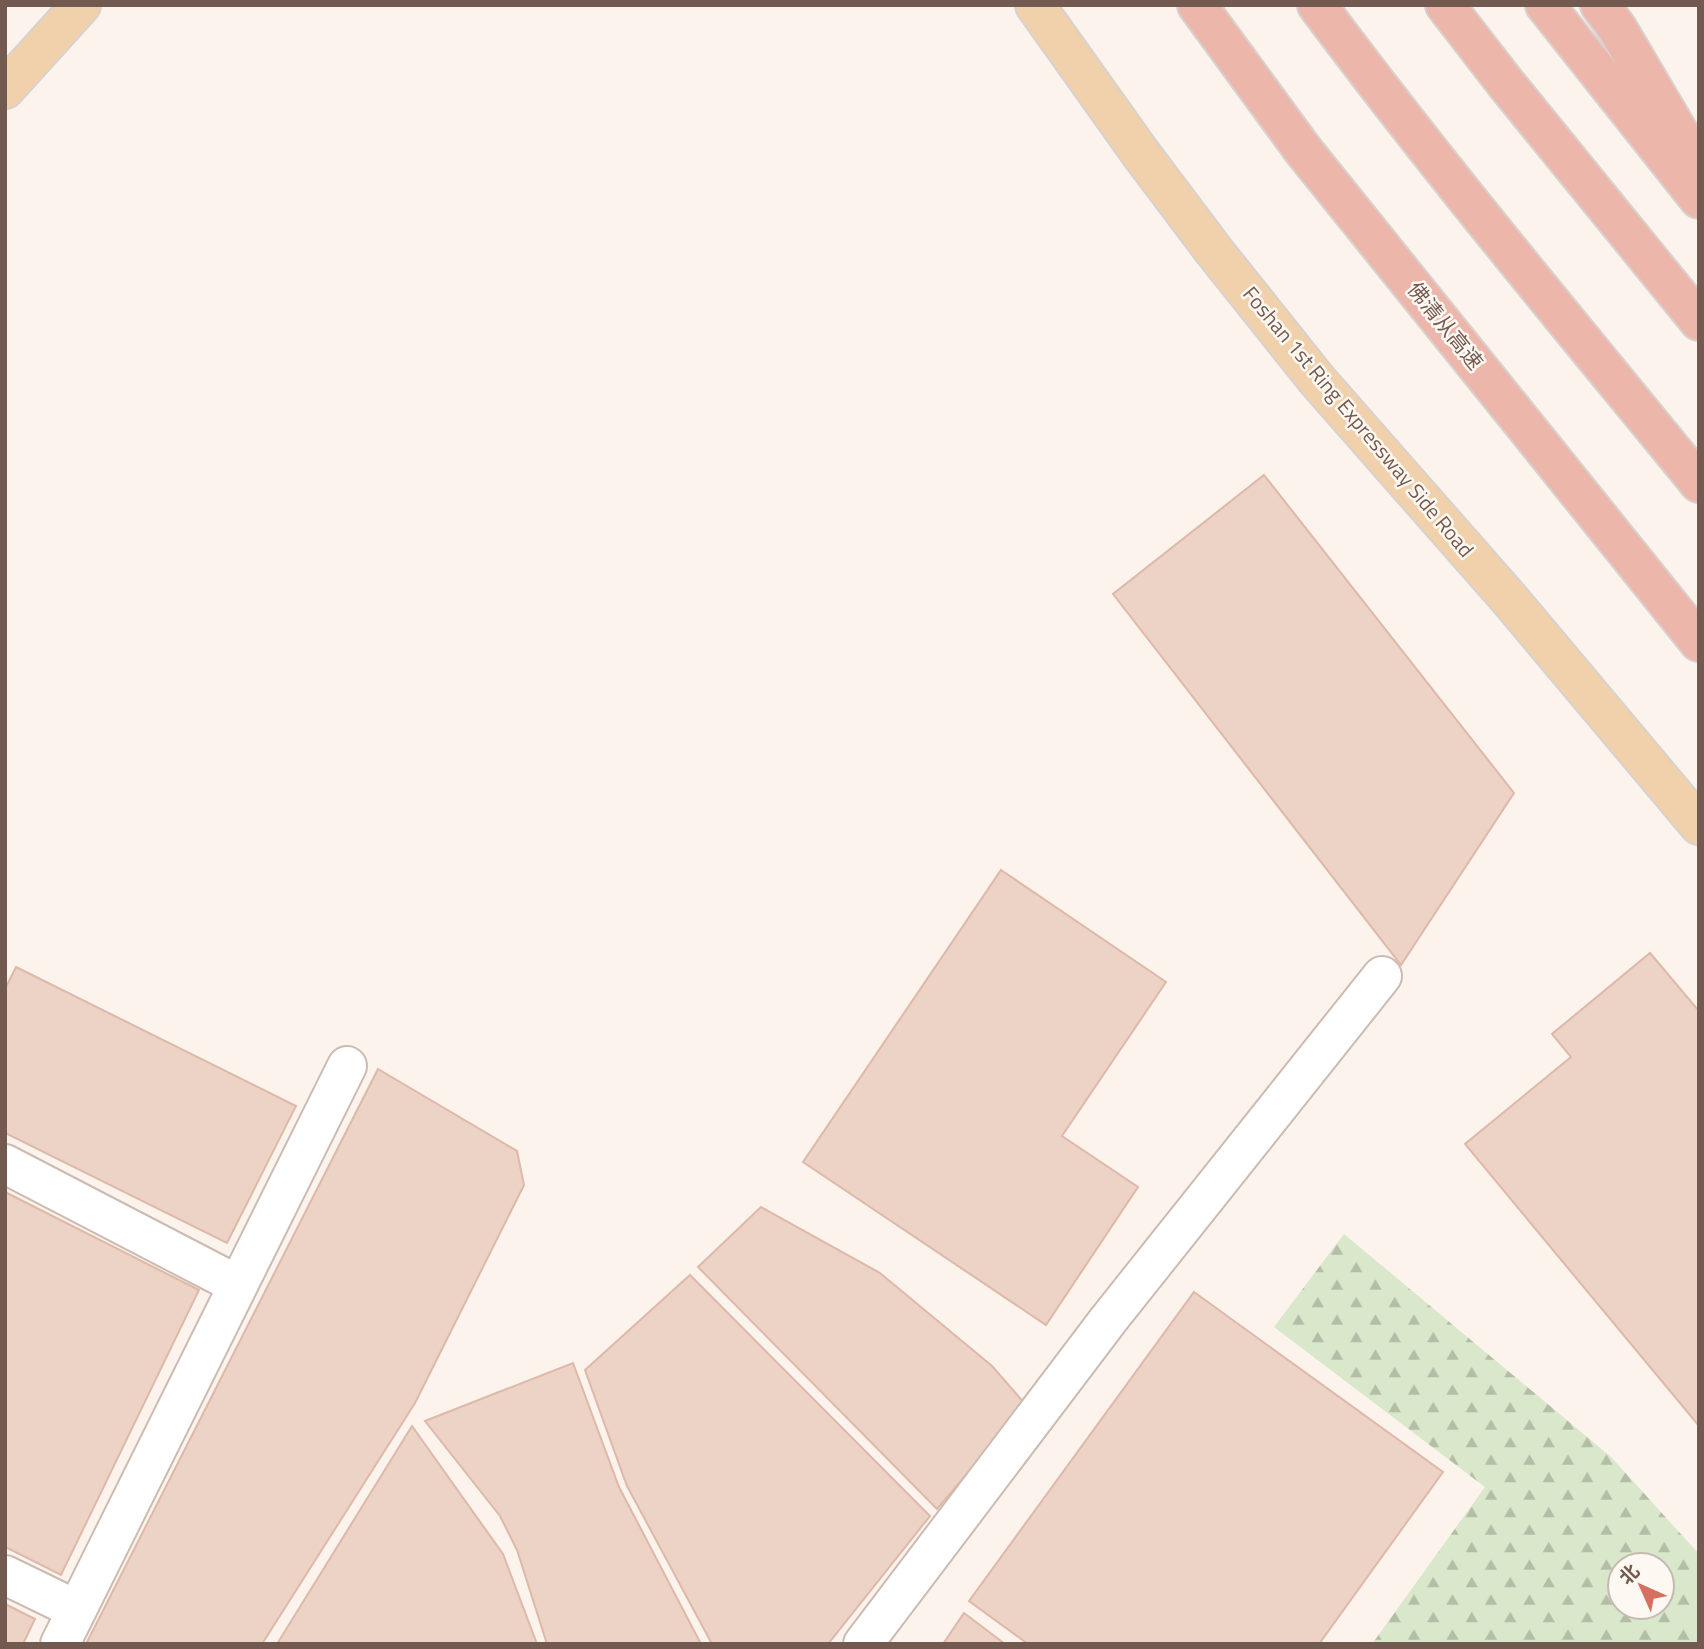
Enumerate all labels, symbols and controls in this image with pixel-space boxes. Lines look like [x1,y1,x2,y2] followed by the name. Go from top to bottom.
[1400,275,1491,376] street label: 佛清从高速
[1236,279,1482,564] street label: Foshan 1st Ring Expressway Side Road
[1606,1551,1676,1621] north arrow
[1612,1557,1646,1591] text: 北

